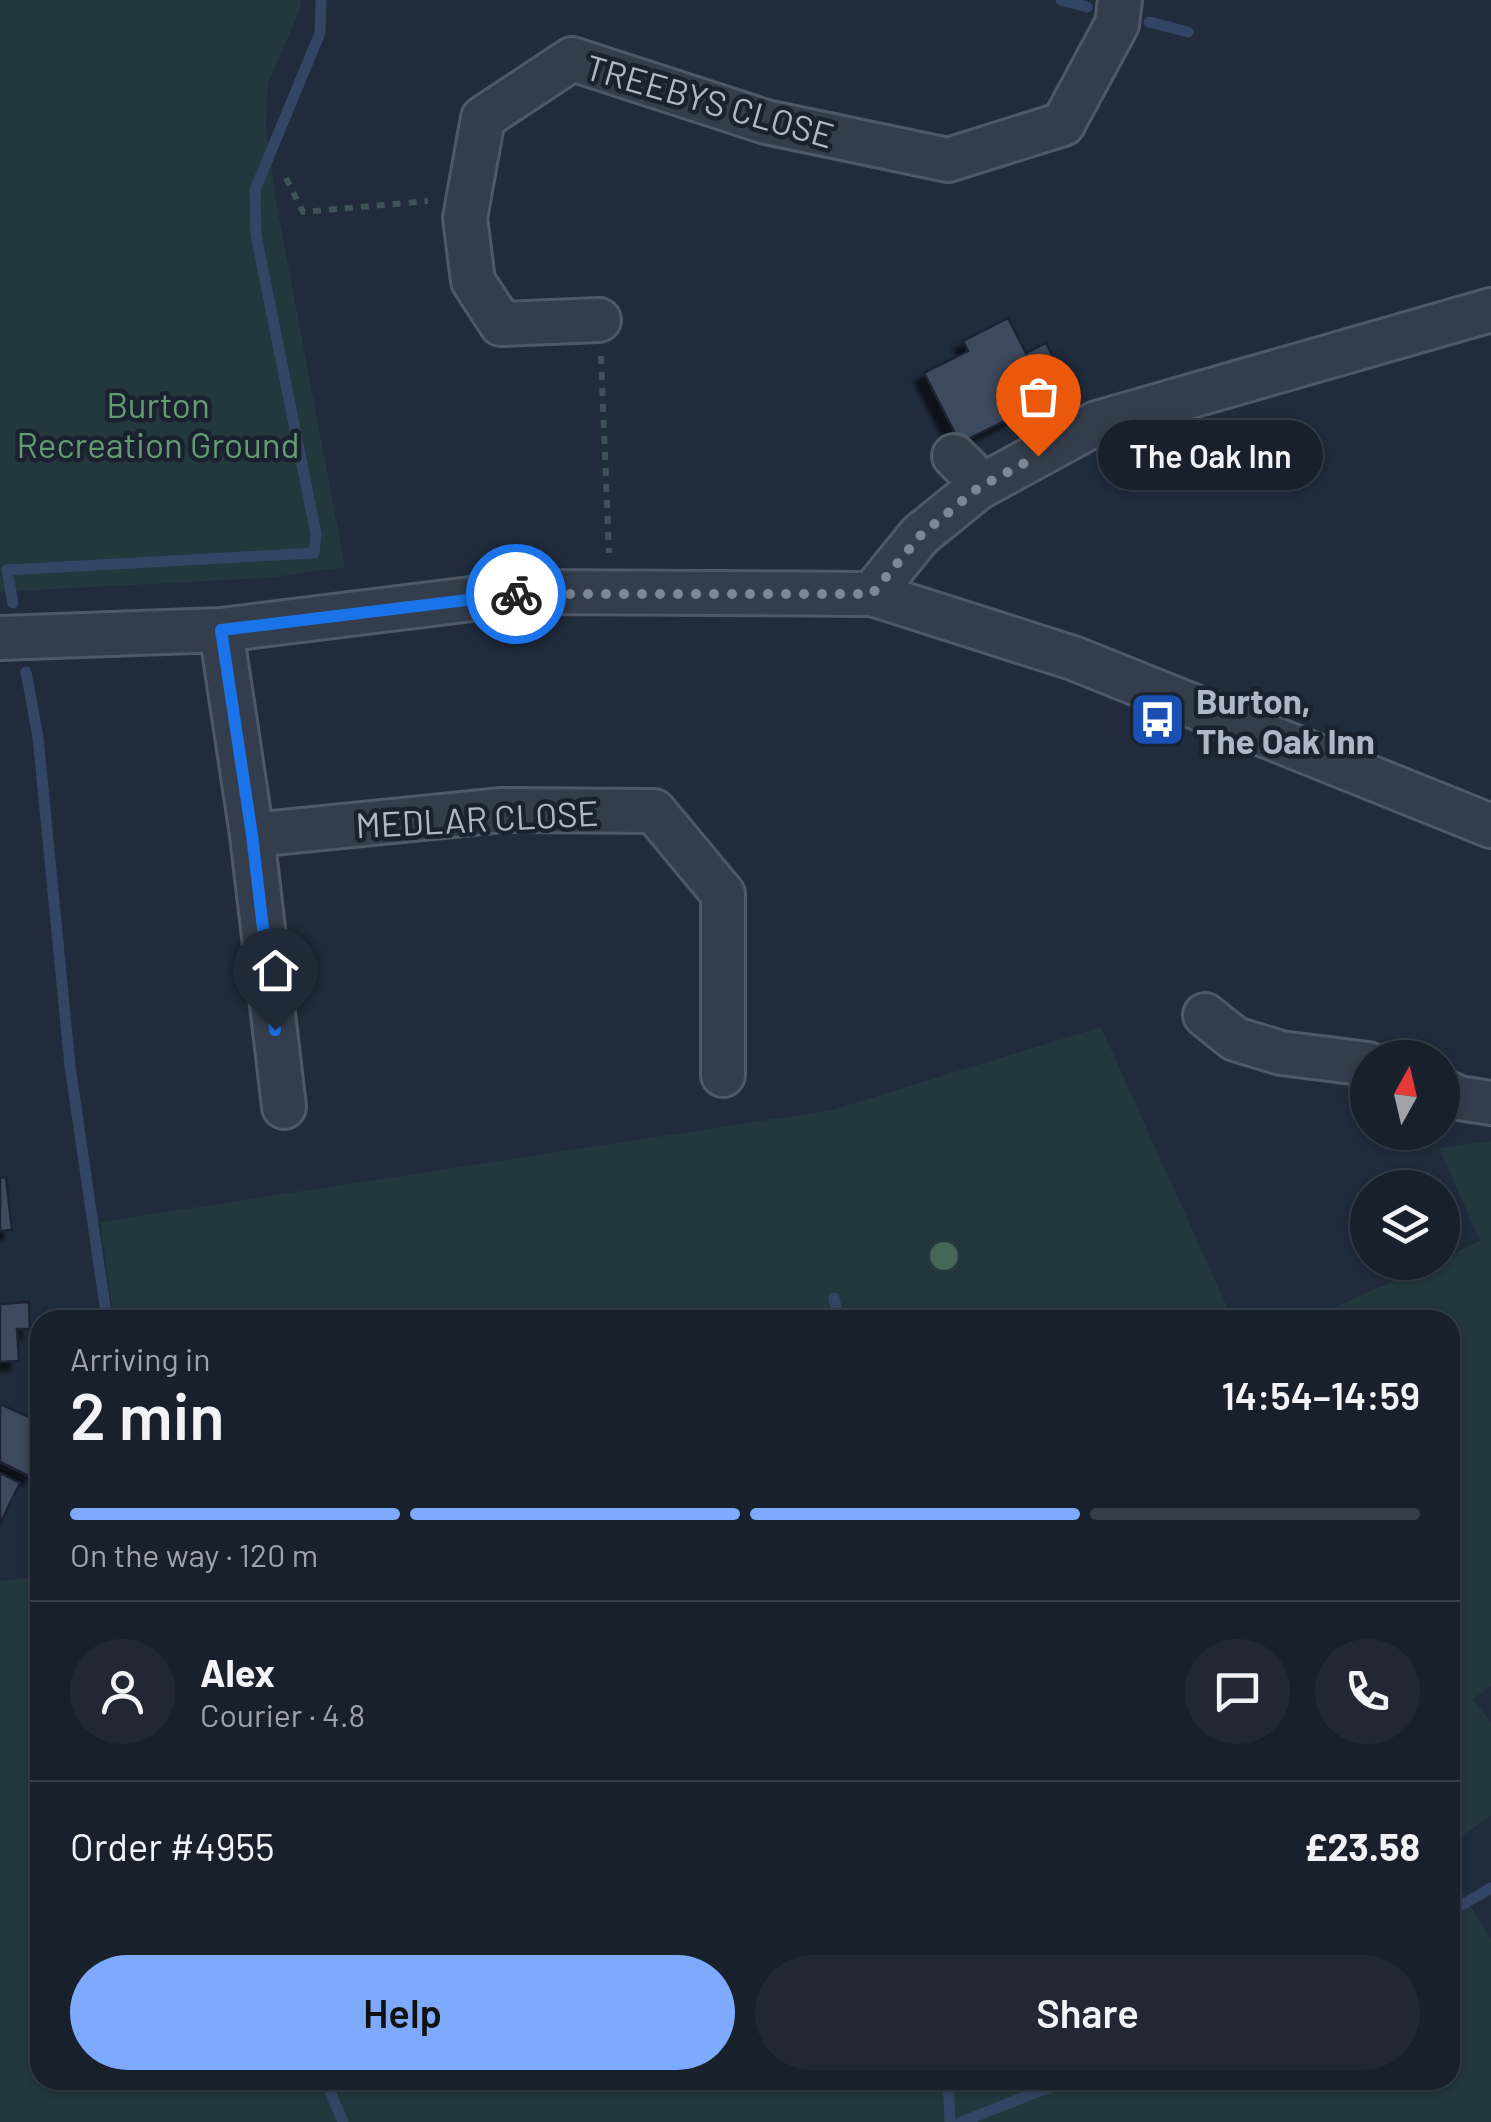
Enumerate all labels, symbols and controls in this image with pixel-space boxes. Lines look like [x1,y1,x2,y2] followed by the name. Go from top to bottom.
[581,44,839,156] street label: TREEBYS CLOSE
[996,354,1081,457] pin
[1011,369,1066,424] icon: bag
[16,383,300,465] park label: Burton Recreation Ground
[1098,421,1323,491] callout: The Oak Inn
[1129,436,1292,474] text: The Oak Inn
[466,544,566,644] courier
[489,567,544,622] icon: bike
[1196,679,1375,761] place label: Burton, The Oak Inn
[1127,690,1187,750] bus stop icon: Burton, The Oak Inn
[354,791,600,845] street label: MEDLAR CLOSE
[233,928,318,1031] pin
[248,943,303,998] icon: home
[1350,1040,1460,1150] north arrow
[1350,1040,1460,1280] map controls
[1350,1170,1460,1280] button: layers
[70,1339,210,1377] text: Arriving in
[1221,1372,1420,1418] text: 14:54–14:59
[70,1375,225,1453] text: 2 min
[70,1535,318,1573] text: On the way · 120 m
[70,1639,175,1744] button: person
[1185,1639,1290,1744] button: chat
[1315,1639,1420,1744] button: phone
[200,1649,275,1695] text: Alex
[200,1695,365,1733] text: Courier · 4.8
[70,1823,275,1869] text: Order #4955
[1304,1823,1420,1869] text: £23.58
[70,1955,735,2070] button: Help
[755,1955,1420,2070] button: Share

